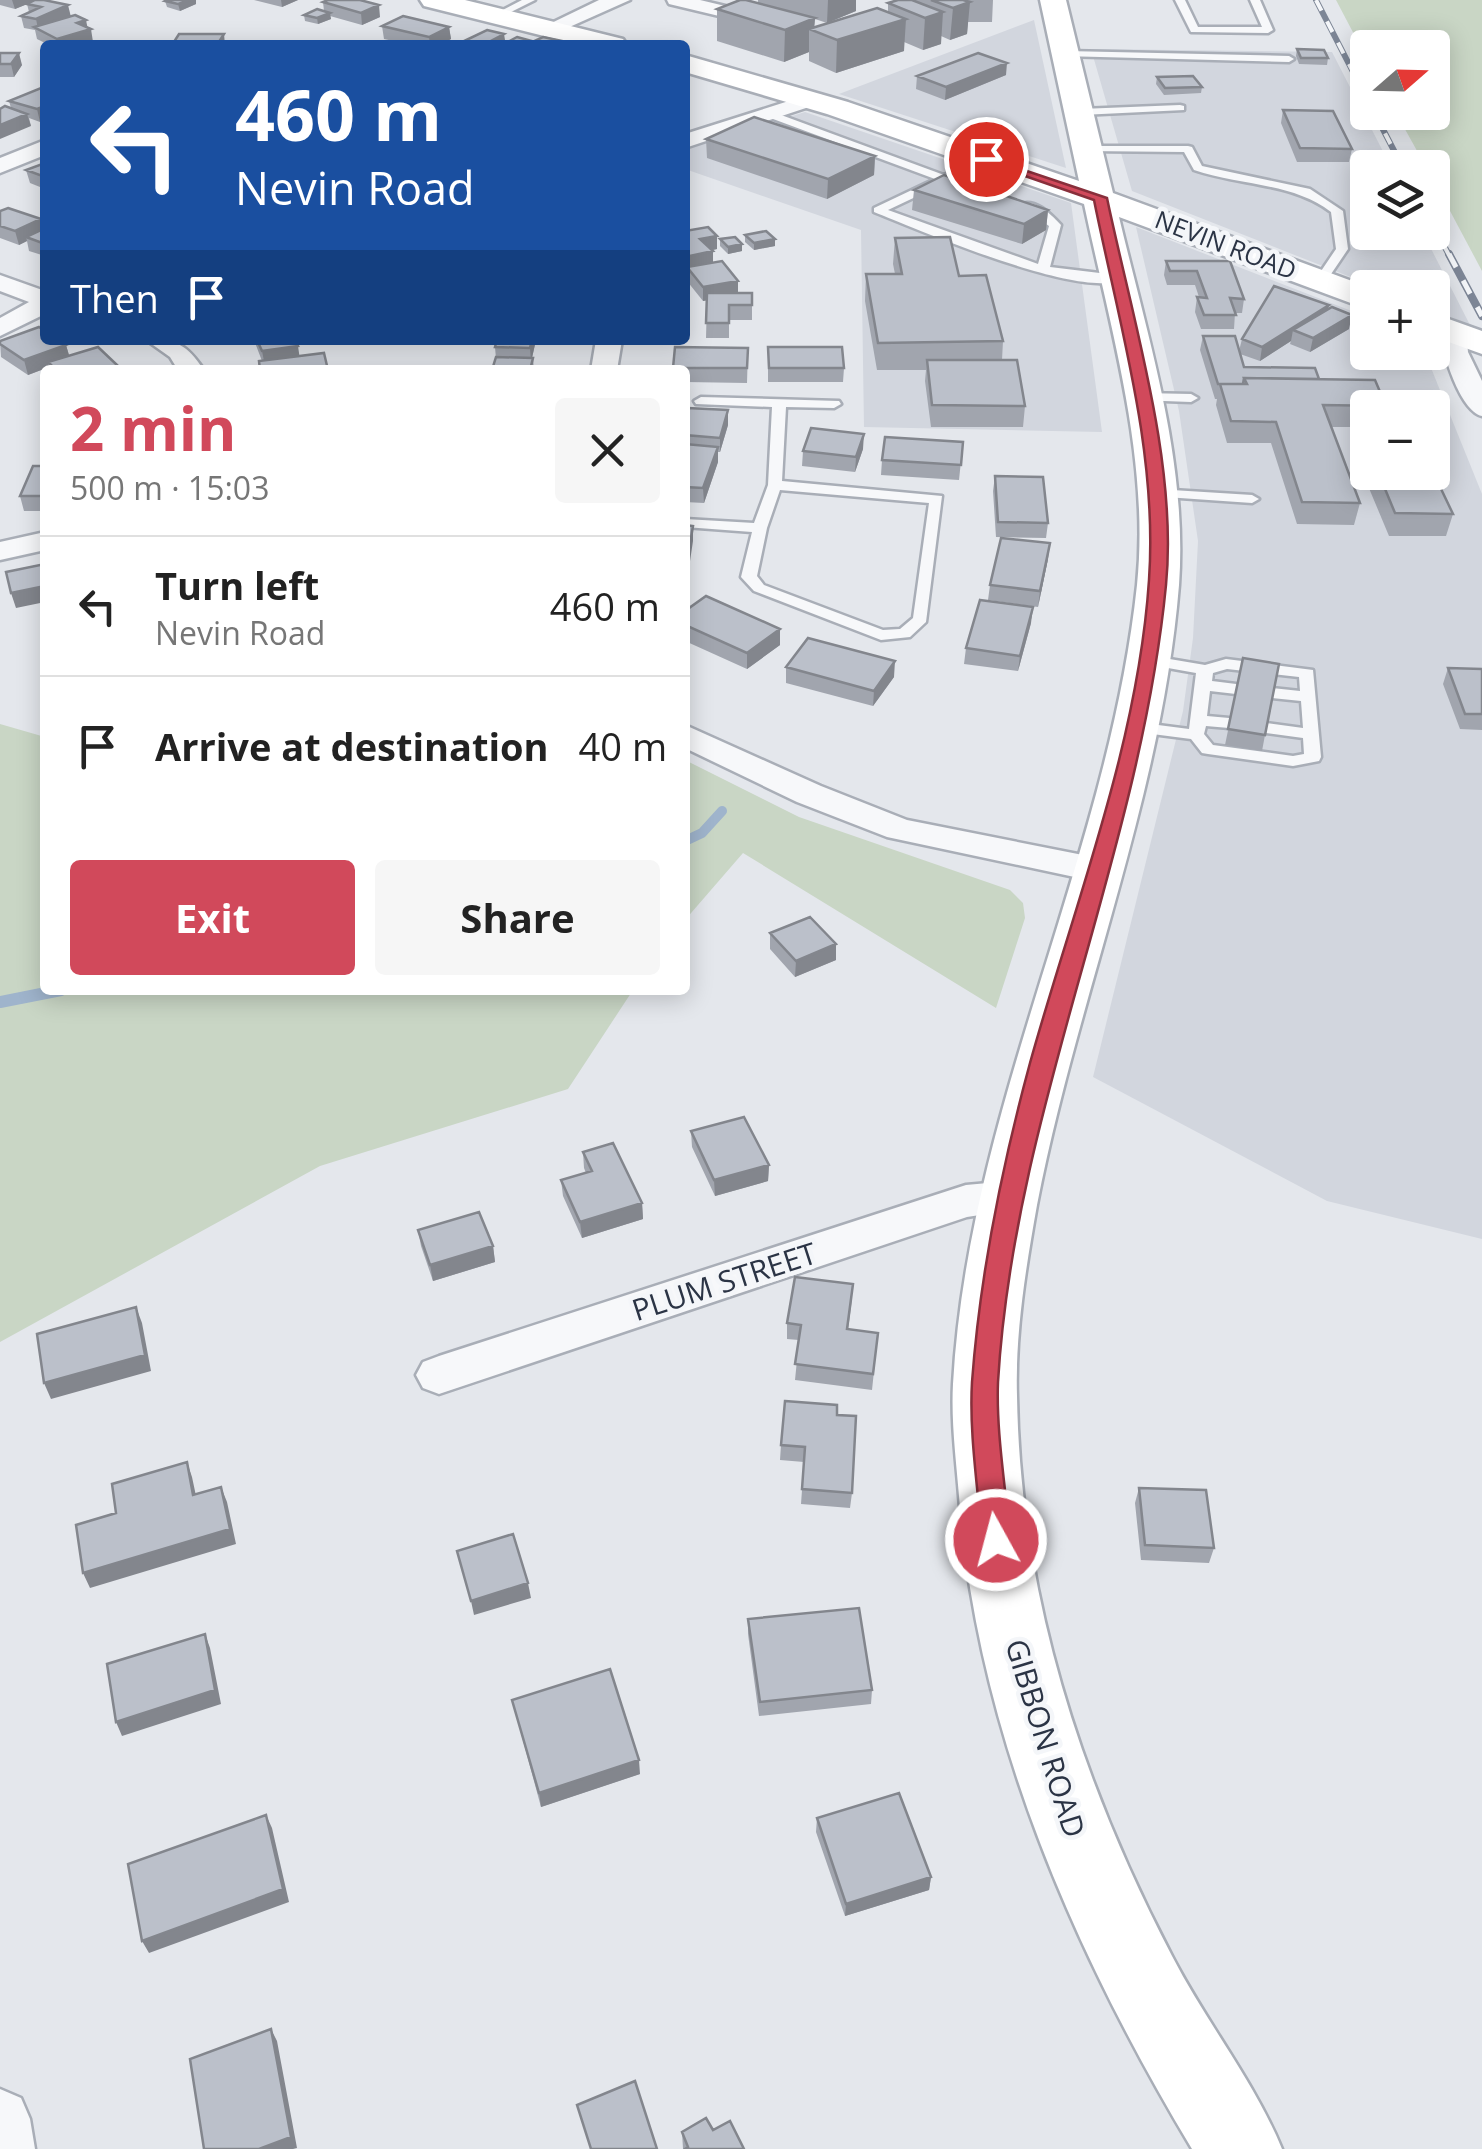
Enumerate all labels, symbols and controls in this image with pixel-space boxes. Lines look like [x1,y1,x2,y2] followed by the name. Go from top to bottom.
[1350,30,1450,130] north arrow
[1350,30,1450,490] map controls
[235,66,442,162] text: 460 m
[70,80,200,210] icon: left
[944,117,1029,202] pin
[959,132,1014,187] icon: arrive
[1350,150,1450,250] button: layers
[235,157,475,218] text: Nevin Road
[1150,201,1302,287] street label: NEVIN ROAD
[179,270,234,325] icon: arrive
[1350,270,1450,370] button: +
[70,272,159,324] text: Then
[70,387,237,469] text: 2 min
[1350,390,1450,490] button: −
[555,398,660,503] button: close
[70,466,269,509] text: 500 m · 15:03
[155,559,319,611] text: Turn left
[70,579,125,634] icon: left
[550,580,660,632] text: 460 m
[155,611,325,654] text: Nevin Road
[70,719,125,774] icon: arrive
[155,720,549,772] text: Arrive at destination
[579,720,667,772] text: 40 m
[70,860,355,975] button: Exit
[375,860,660,975] button: Share
[626,1232,822,1330] street label: PLUM STREET
[944,1488,1048,1592] position arrow
[996,1634,1096,1842] street label: GIBBON ROAD

